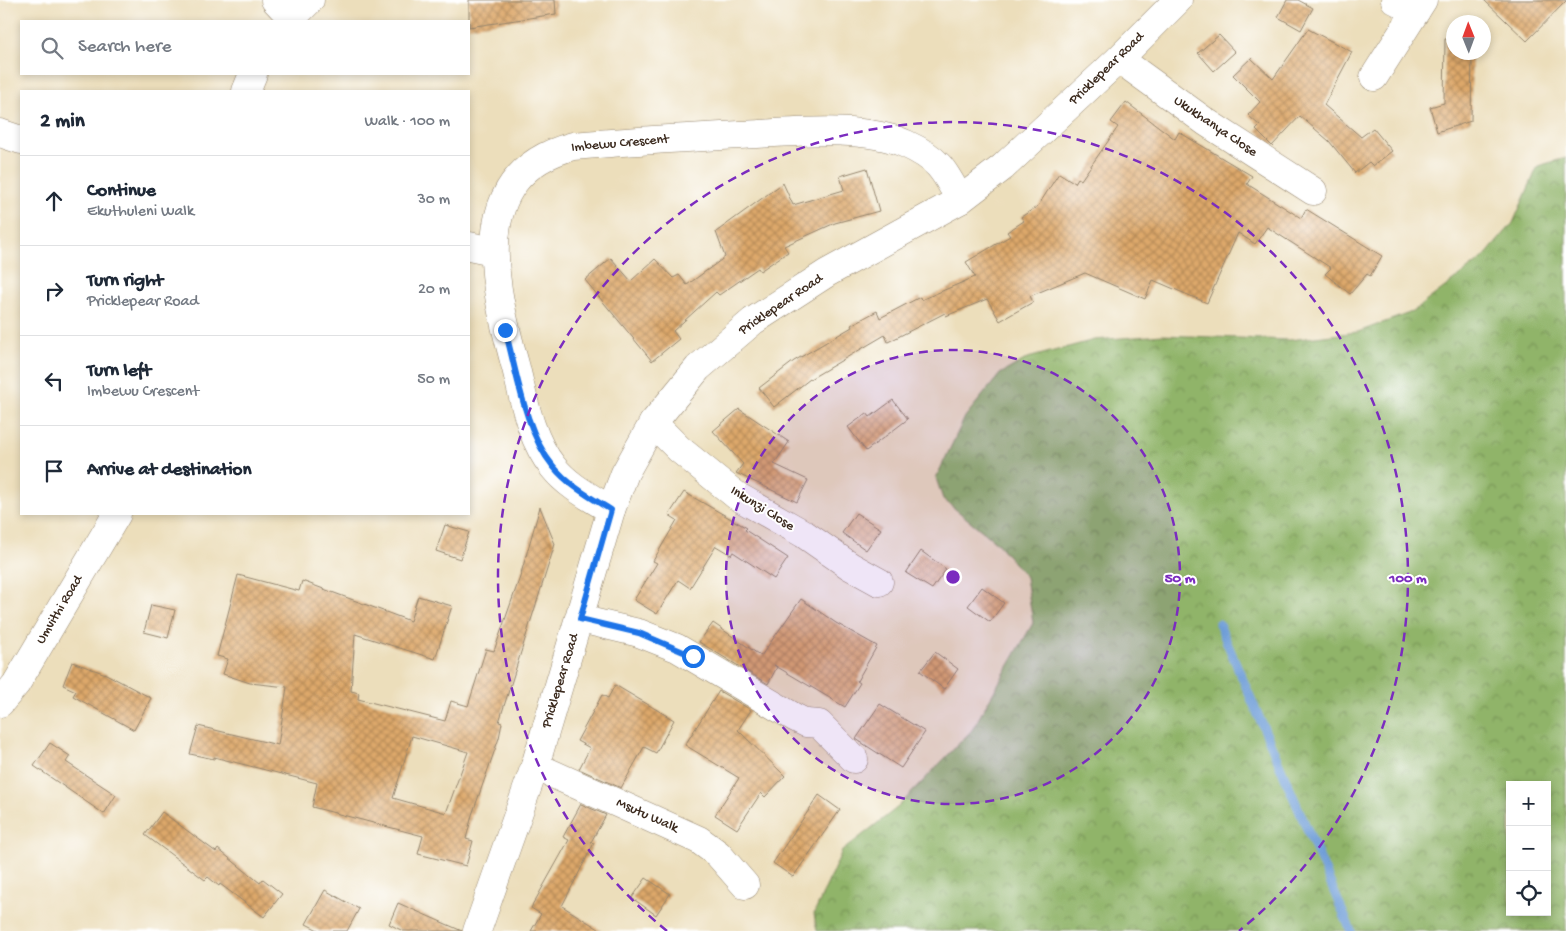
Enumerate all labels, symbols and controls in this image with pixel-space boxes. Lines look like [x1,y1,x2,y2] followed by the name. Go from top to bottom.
[1446,15,1491,60] north arrow
[20,20,470,75] search box
[1065,28,1149,110] street label: Pricklepear Road
[38,34,66,62] icon: search
[78,36,172,59] text: Search here
[1170,93,1261,162] street label: Ukukhanya Close
[40,110,85,135] text: 2 min
[364,113,450,132] text: Walk · 100 m
[570,131,671,157] street label: Imbewu Crescent
[87,180,156,203] text: Continue
[40,187,68,215] icon: ahead
[417,191,450,210] text: 30 m
[87,203,194,222] text: Ekuthuleni Walk
[87,270,163,293] text: Turn right
[735,270,828,340] street label: Pricklepear Road
[40,277,68,305] icon: right
[418,281,450,300] text: 20 m
[87,293,199,312] text: Pricklepear Road
[494,319,517,342] route end
[87,360,151,383] text: Turn left
[40,367,68,395] icon: left
[417,371,450,390] text: 50 m
[87,383,199,402] text: Imbewu Crescent
[40,457,68,485] icon: arrive
[87,459,251,482] text: Arrive at destination
[727,483,798,536] street label: Inkunzi Close
[944,568,962,586] centre of rings
[1165,570,1196,588] text: 50 m
[1388,570,1427,588] text: 100 m
[33,571,88,648] street label: Umvithi Road
[538,630,584,731] street label: Pricklepear Road
[682,645,705,668] route start
[1506,781,1551,916] map controls
[1506,781,1551,826] button: +
[613,795,682,838] street label: Msutu Walk
[1506,826,1551,871] button: −
[1506,871,1551,916] button: locate

